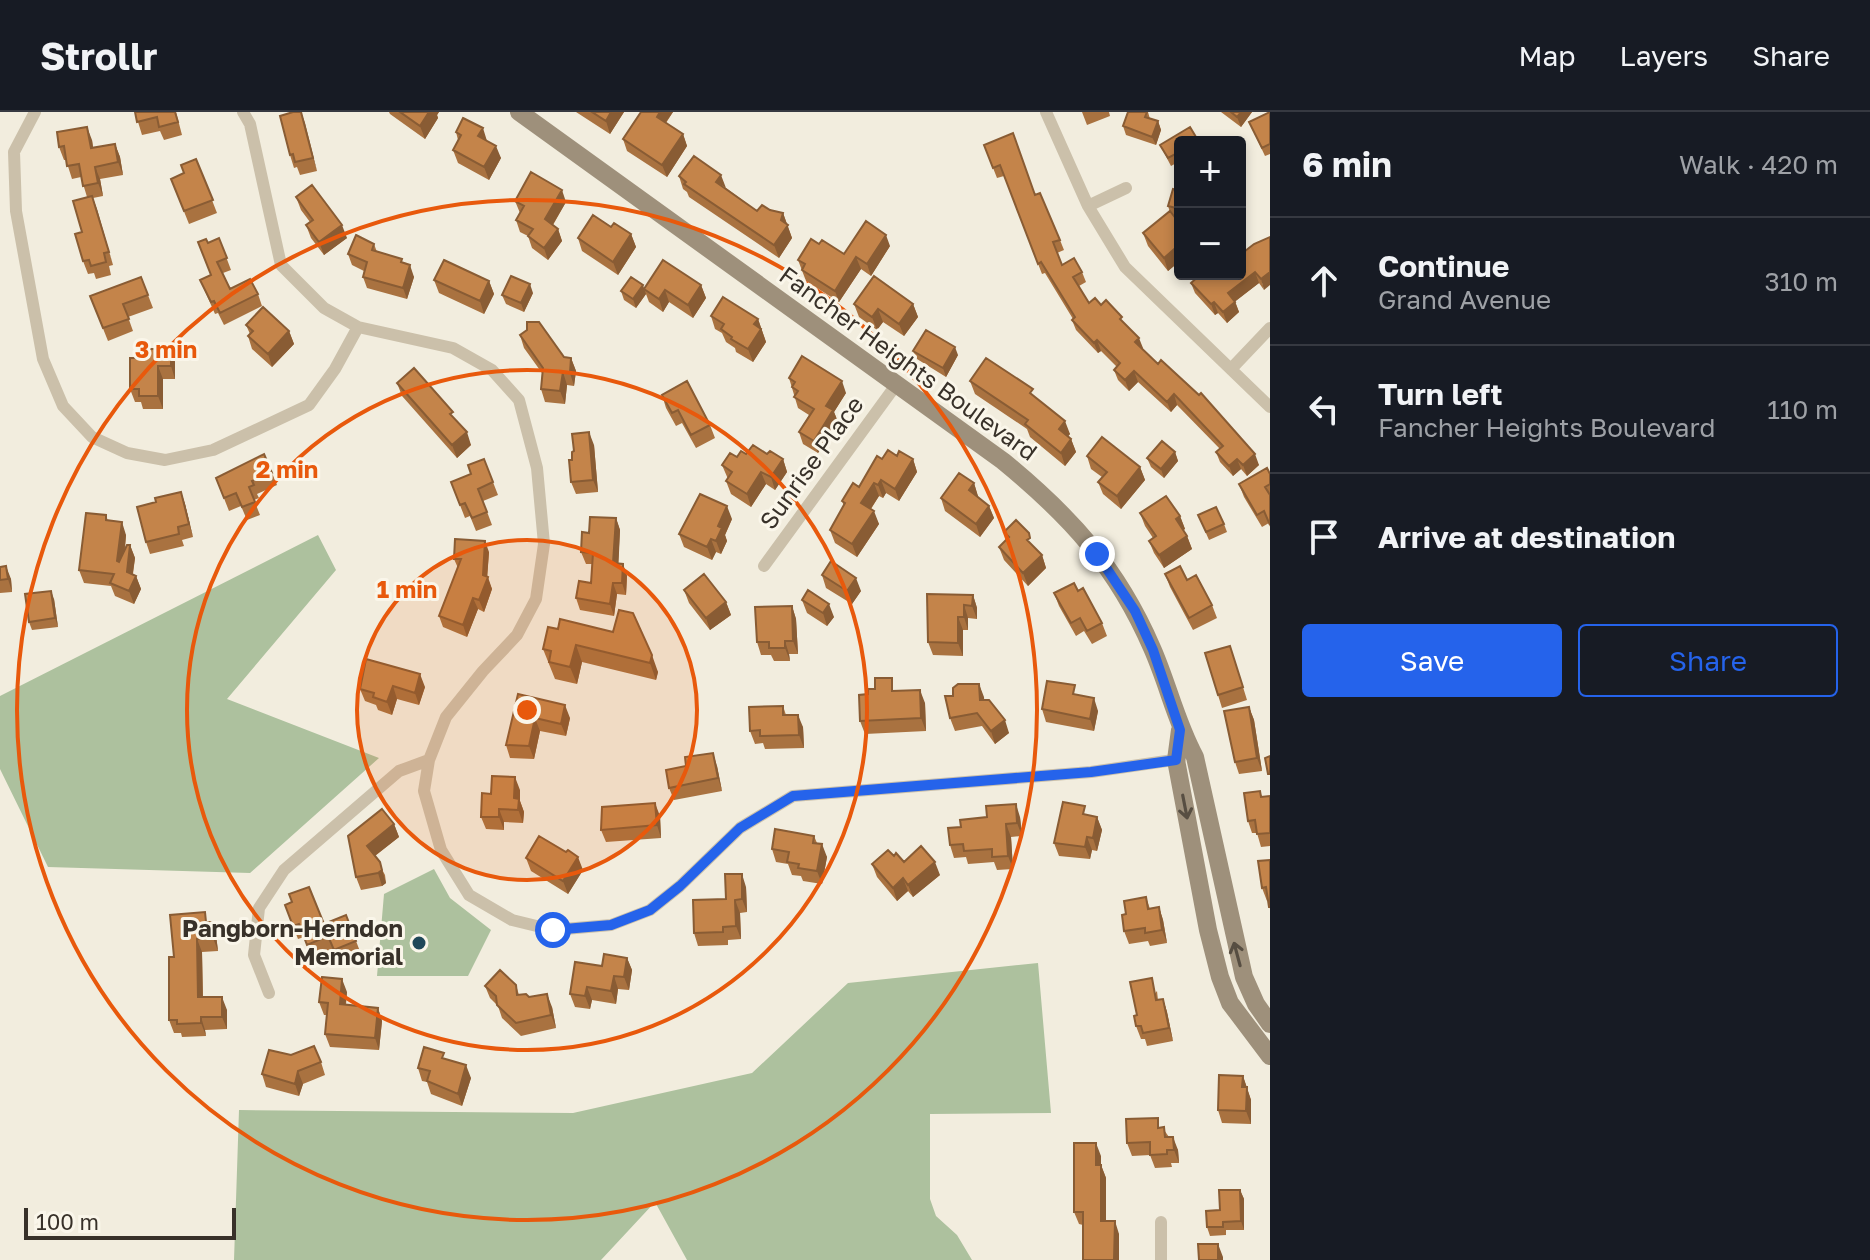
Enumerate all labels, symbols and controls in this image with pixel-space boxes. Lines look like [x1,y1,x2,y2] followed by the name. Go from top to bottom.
[40,33,158,78] text: Strollr
[1518,39,1576,72] text: Map
[1620,39,1708,72] text: Layers
[1752,39,1830,72] text: Share
[1174,136,1246,280] map controls
[1174,136,1246,208] button: +
[1302,144,1392,184] text: 6 min
[1679,149,1838,180] text: Walk · 420 m
[1174,208,1246,280] button: −
[1378,248,1509,284] text: Continue
[1302,259,1346,303] icon: ahead
[774,260,1043,466] street label: Fancher Heights Boulevard
[1765,266,1838,297] text: 310 m
[1378,284,1551,315] text: Grand Avenue
[135,334,197,363] text: 3 min
[1378,376,1503,412] text: Turn left
[1302,387,1346,431] icon: left
[753,390,869,534] street label: Sunrise Place
[1767,394,1838,425] text: 110 m
[1378,412,1715,443] text: Fancher Heights Boulevard
[256,454,318,483] text: 2 min
[1302,515,1346,559] icon: arrive
[1378,519,1675,555] text: Arrive at destination
[1079,536,1115,572] route end
[377,574,437,603] text: 1 min
[1302,624,1562,697] button: Save
[1578,624,1838,697] button: Share
[513,696,541,724] centre of rings
[1179,794,1194,819] one-way arrow
[535,912,571,948] route start
[182,913,403,970] place label: Pangborn-Herndon Memorial
[410,934,428,952] marker: Pangborn-Herndon Memorial
[1229,941,1244,967] one-way arrow
[24,1204,236,1240] scale bar
[36,1208,99,1235] text: 100 m

